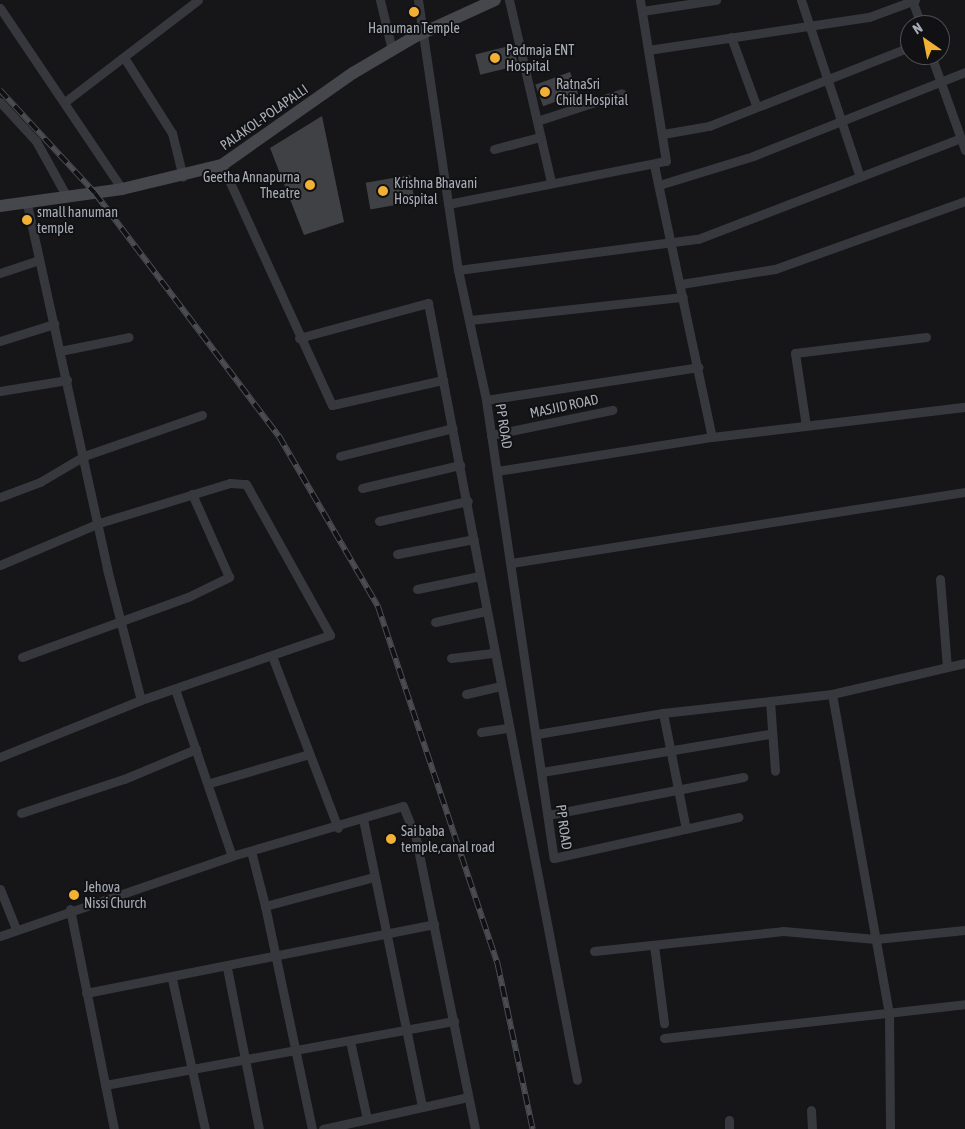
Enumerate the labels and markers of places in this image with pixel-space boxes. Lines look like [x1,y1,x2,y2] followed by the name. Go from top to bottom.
[408,6,420,18] marker: Hanuman Temple
[368,20,460,36] place label: Hanuman Temple
[506,42,574,74] place label: Padmaja ENT Hospital
[488,51,502,65] marker: Padmaja ENT Hospital
[556,76,628,108] place label: RatnaSri Child Hospital
[538,85,552,99] marker: RatnaSri Child Hospital
[203,169,300,202] place label: Geetha Annapurna Theatre
[394,175,477,208] place label: Krishna Bhavani Hospital
[304,179,316,191] marker: Geetha Annapurna Theatre
[376,184,390,198] marker: Krishna Bhavani Hospital
[37,204,118,236] place label: small hanuman temple
[21,214,33,226] marker: small hanuman temple
[401,823,495,856] place label: Sai baba temple,canal road
[385,833,397,845] marker: Sai baba temple,canal road
[84,879,146,912] place label: Jehova Nissi Church
[68,889,80,901] marker: Jehova Nissi Church

